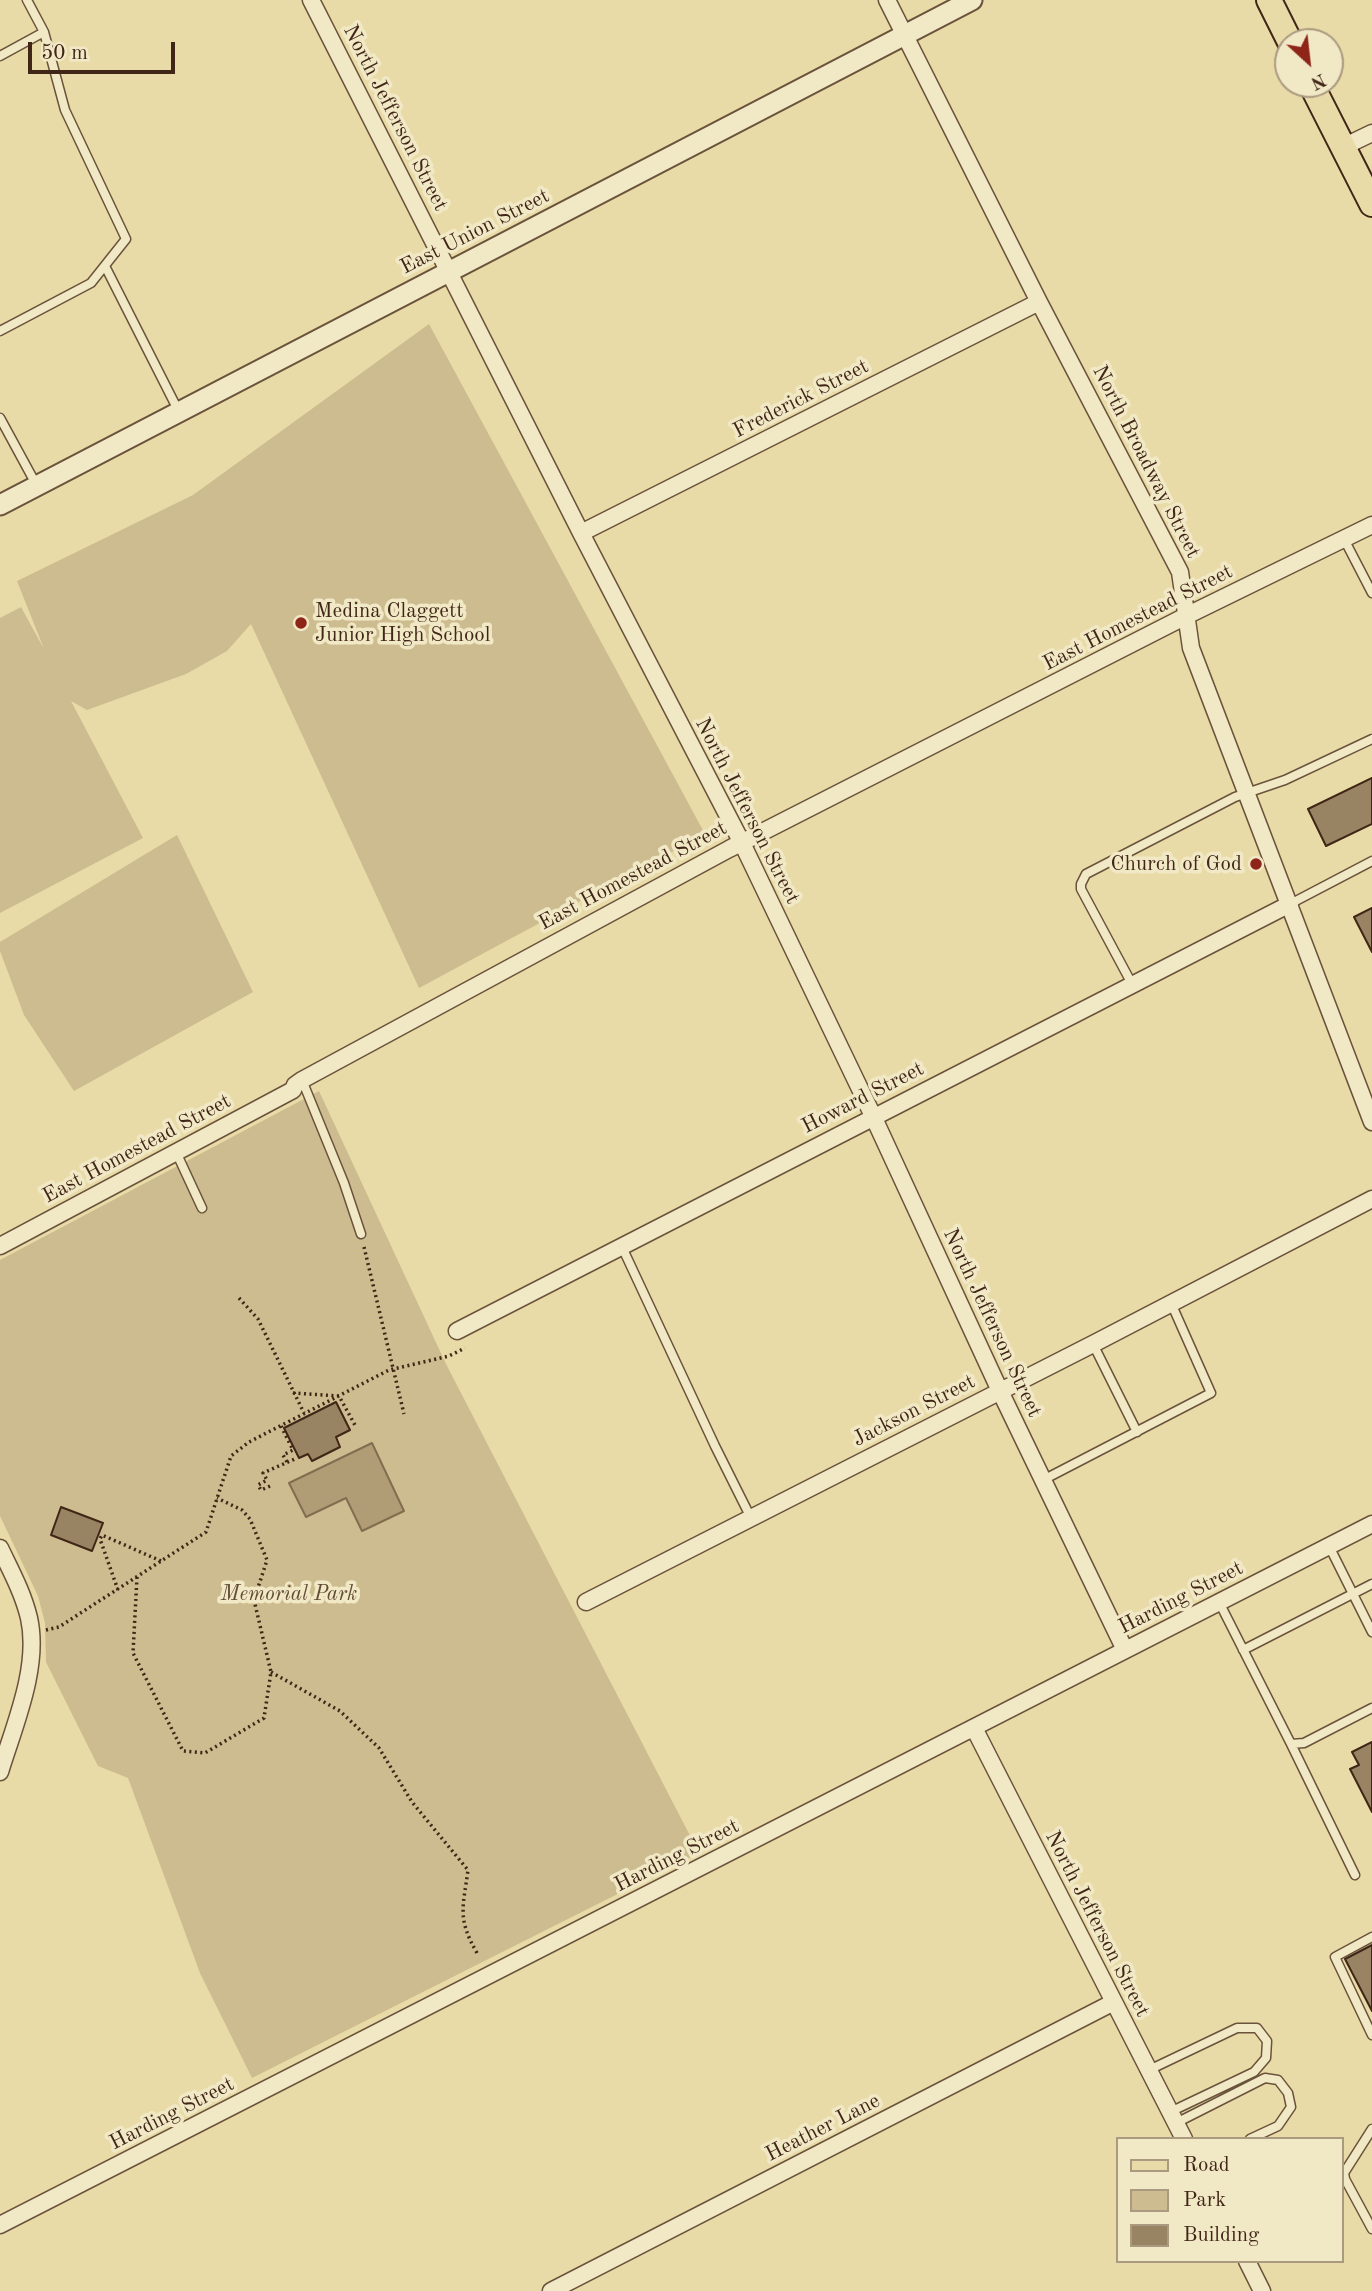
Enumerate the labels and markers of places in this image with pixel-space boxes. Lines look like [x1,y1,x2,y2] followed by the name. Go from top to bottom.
[315,598,490,648] place label: Medina Claggett Junior High School
[293,615,309,631] marker: Medina Claggett Junior High School
[1110,851,1242,877] place label: Church of God
[1248,856,1264,872] marker: Church of God

